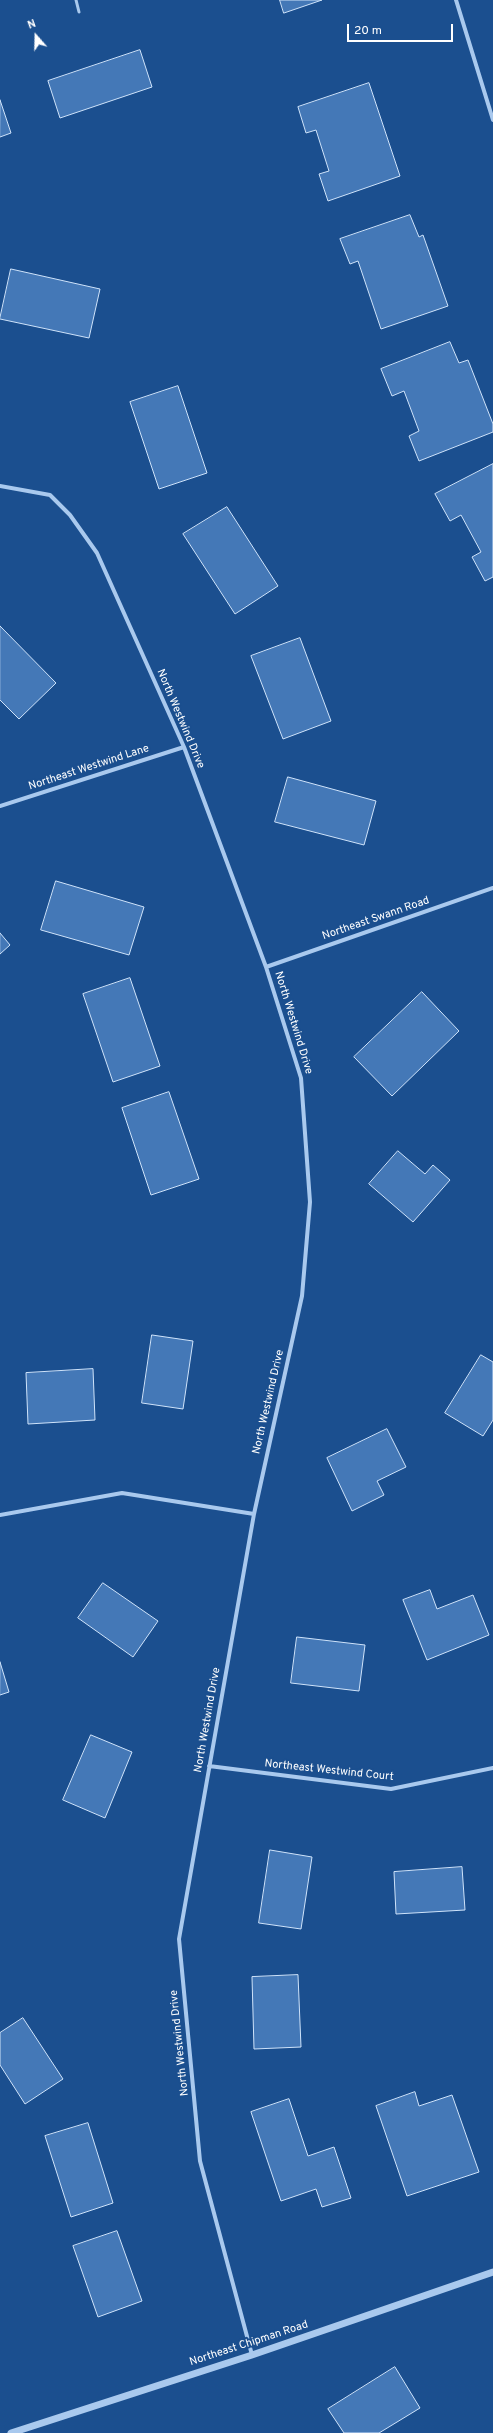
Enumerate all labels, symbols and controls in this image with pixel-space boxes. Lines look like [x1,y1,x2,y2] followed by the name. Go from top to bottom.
[16,16,56,56] north arrow
[349,16,455,42] scale bar
[26,17,38,33] text: N
[354,23,382,39] text: 20 m
[153,667,207,771] street label: North Westwind Drive
[27,742,151,794] street label: Northeast Westwind Lane
[321,894,431,944] street label: Northeast Swann Road
[271,970,315,1076] street label: North Westwind Drive
[251,1349,287,1455] street label: North Westwind Drive
[192,1666,224,1774] street label: North Westwind Drive
[264,1758,394,1784] street label: Northeast Westwind Court
[168,1989,192,2097] street label: North Westwind Drive
[188,2319,310,2369] street label: Northeast Chipman Road

